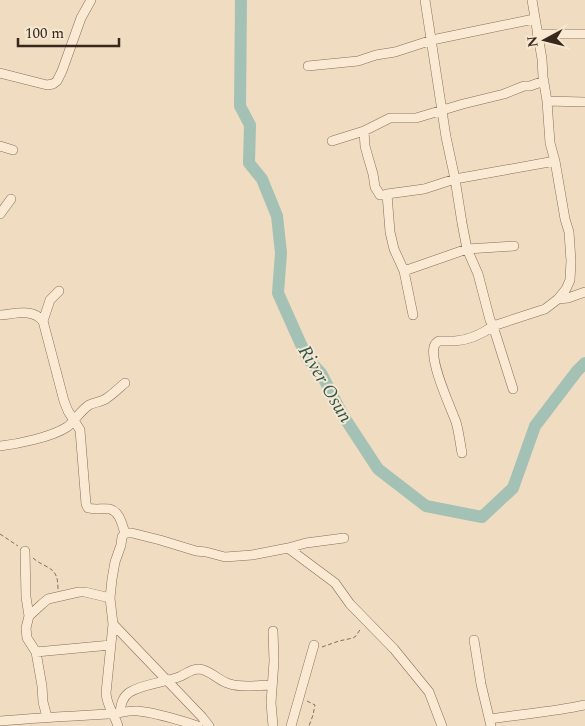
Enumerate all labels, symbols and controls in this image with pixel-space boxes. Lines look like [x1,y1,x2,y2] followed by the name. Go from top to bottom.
[18,15,119,47] scale bar
[520,15,570,65] north arrow
[25,22,64,45] text: 100 m
[521,35,544,48] text: N
[290,340,360,428] water label: River Osun

